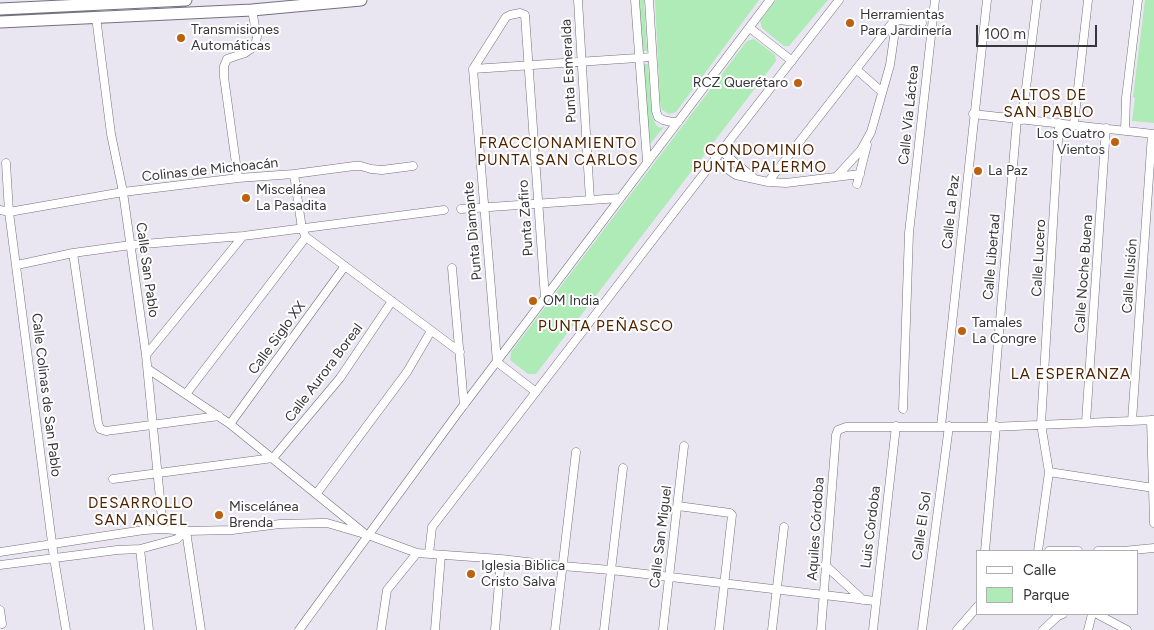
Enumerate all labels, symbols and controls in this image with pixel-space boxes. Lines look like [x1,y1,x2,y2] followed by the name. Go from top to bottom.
[860,7,952,40] place label: Herramientas Para Jardinería
[979,15,1100,47] scale bar
[844,17,856,29] marker: Herramientas Para Jardinería
[558,19,580,123] street label: Punta Esmeralda
[191,22,279,54] place label: Transmisiones Automáticas
[984,25,1026,43] text: 100 m
[175,32,187,44] marker: Transmisiones Automáticas
[895,64,923,166] street label: Calle Vía Láctea
[693,75,788,91] place label: RCZ Querétaro
[792,77,804,89] marker: RCZ Querétaro
[1002,87,1096,122] district label: ALTOS DE SAN PABLO
[1036,126,1105,158] place label: Los Cuatro Vientos
[475,135,641,170] district label: FRACCIONAMIENTO PUNTA SAN CARLOS
[1109,136,1121,148] marker: Los Cuatro Vientos
[691,142,829,177] district label: CONDOMINIO PUNTA PALERMO
[141,154,279,186] street label: Colinas de Michoacán
[988,163,1028,179] place label: La Paz
[972,165,984,177] marker: La Paz
[939,174,963,250] street label: Calle La Paz
[515,179,537,257] street label: Punta Zafiro
[460,181,486,281] street label: Punta Diamante
[256,182,326,214] place label: Miscelánea La Pasadita
[240,192,252,204] marker: Miscelánea La Pasadita
[980,213,1004,301] street label: Calle Libertad
[1071,214,1097,334] street label: Calle Noche Buena
[1029,219,1049,297] street label: Calle Lucero
[132,221,162,319] street label: Calle San Pablo
[1119,238,1141,314] street label: Calle Ilusión
[543,293,599,309] place label: OM India
[527,295,539,307] marker: OM India
[245,298,309,378] street label: Calle Siglo XX
[28,312,64,478] street label: Calle Colinas de San Pablo
[972,315,1036,348] place label: Tamales La Congre
[536,318,676,336] district label: PUNTA PEÑASCO
[281,320,367,426] street label: Calle Aurora Boreal
[956,325,968,337] marker: Tamales La Congre
[1009,366,1133,384] district label: LA ESPERANZA
[804,477,828,581] street label: Aquiles Córdoba
[646,485,676,589] street label: Calle San Miguel
[858,485,884,569] street label: Luis Córdoba
[909,491,935,561] street label: Calle El Sol
[87,495,195,530] district label: DESARROLLO SAN ANGEL
[229,499,299,532] place label: Miscelánea Brenda
[213,509,225,521] marker: Miscelánea Brenda
[976,550,1139,615] legend
[481,558,565,590] place label: Iglesia Biblica Cristo Salva
[1023,561,1056,579] text: Calle
[465,568,477,580] marker: Iglesia Biblica Cristo Salva
[1023,586,1070,604] text: Parque

